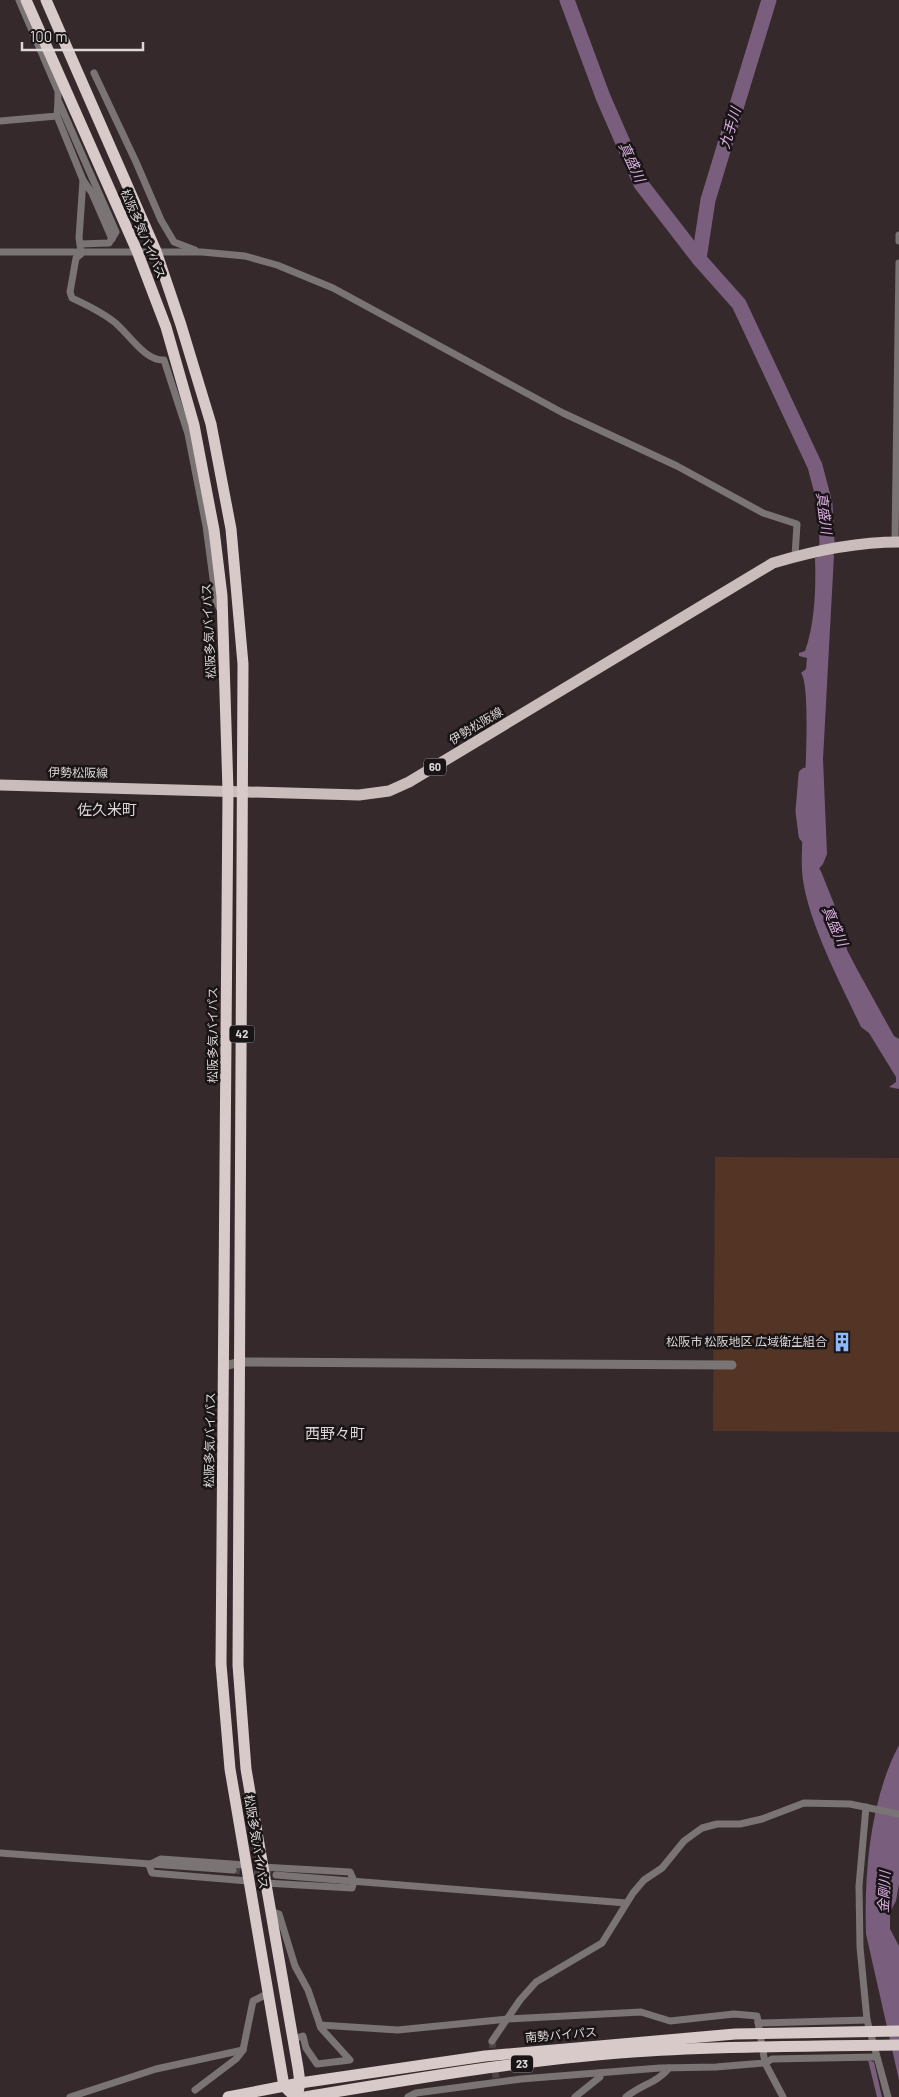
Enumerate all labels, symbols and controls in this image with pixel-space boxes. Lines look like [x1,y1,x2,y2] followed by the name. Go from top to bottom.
[22,20,144,52] scale bar
[30,27,68,45] text: 100 m
[715,103,744,150] water label: 九手川
[616,139,650,186] water label: 真盛川
[119,187,169,280] street label: 松阪多気バイパス
[814,491,836,537] water label: 真盛川
[199,583,217,679] street label: 松阪多気バイパス
[446,704,505,747] street label: 伊勢松阪線
[424,759,446,776] road number: 60
[48,764,108,780] street label: 伊勢松阪線
[77,800,137,818] district label: 佐久米町
[819,903,853,950] water label: 真盛川
[205,987,219,1083] street label: 松阪多気バイパス
[230,1026,254,1042] road number: 42
[831,1331,853,1353] building icon: 松阪市 松阪地区 広域衛生組合
[666,1334,827,1348] place label: 松阪市 松阪地区 広域衛生組合
[201,1392,217,1488] street label: 松阪多気バイパス
[305,1424,365,1442] district label: 西野々町
[243,1793,271,1890] street label: 松阪多気バイパス
[874,1869,893,1913] water label: 金剛川
[525,2024,597,2044] street label: 南勢バイパス
[511,2056,533,2072] road number: 23

